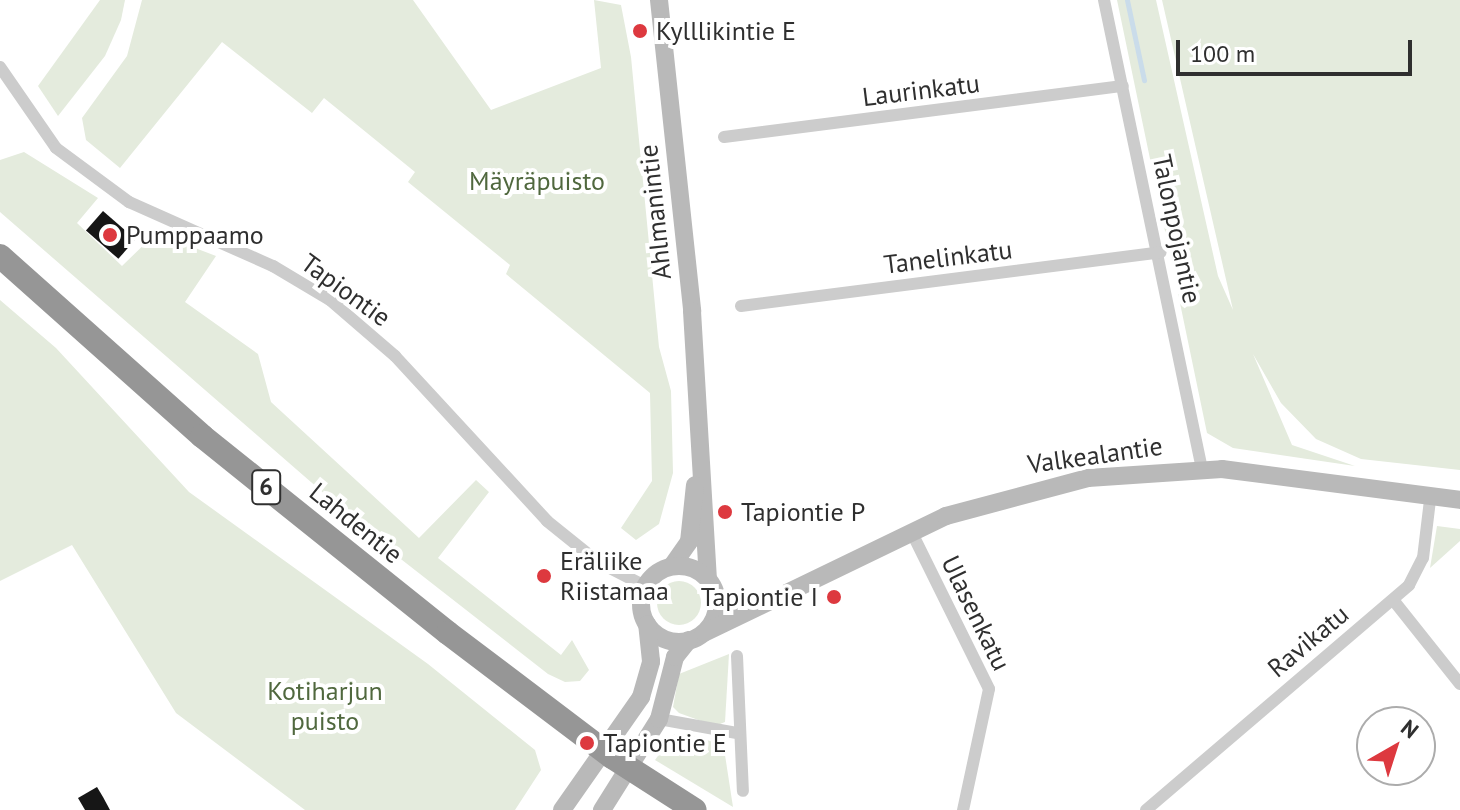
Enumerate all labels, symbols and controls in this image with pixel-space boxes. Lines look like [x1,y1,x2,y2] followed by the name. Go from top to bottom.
[656,15,796,47] place label: Kylllikintie E
[631,22,649,40] marker: Kylllikintie E
[1180,24,1416,74] scale bar
[1190,38,1255,69] text: 100 m
[861,67,981,113] street label: Laurinkatu
[632,143,678,281] street label: Ahlmanintie
[1146,152,1208,306] street label: Talonpojantie
[469,165,605,197] park label: Mäyräpuisto
[126,219,264,251] place label: Pumppaamo
[101,226,119,244] marker: Pumppaamo
[882,234,1014,280] street label: Tanelinkatu
[295,247,397,333] street label: Tapiontie
[1026,430,1164,480] street label: Valkealantie
[250,467,282,507] road number: 6
[303,476,409,570] street label: Lahdentie
[741,496,865,528] place label: Tapiontie P
[716,503,734,521] marker: Tapiontie P
[560,545,669,606] place label: Eräliike Riistamaa
[935,550,1017,676] street label: Ulasenkatu
[535,567,553,585] marker: Eräliike Riistamaa
[701,581,818,613] place label: Tapiontie I
[825,588,843,606] marker: Tapiontie I
[1261,598,1355,684] street label: Ravikatu
[267,675,383,736] park label: Kotiharjun puisto
[1356,706,1436,786] north arrow
[1395,713,1424,744] text: N
[603,727,727,759] place label: Tapiontie E
[578,734,596,752] marker: Tapiontie E

